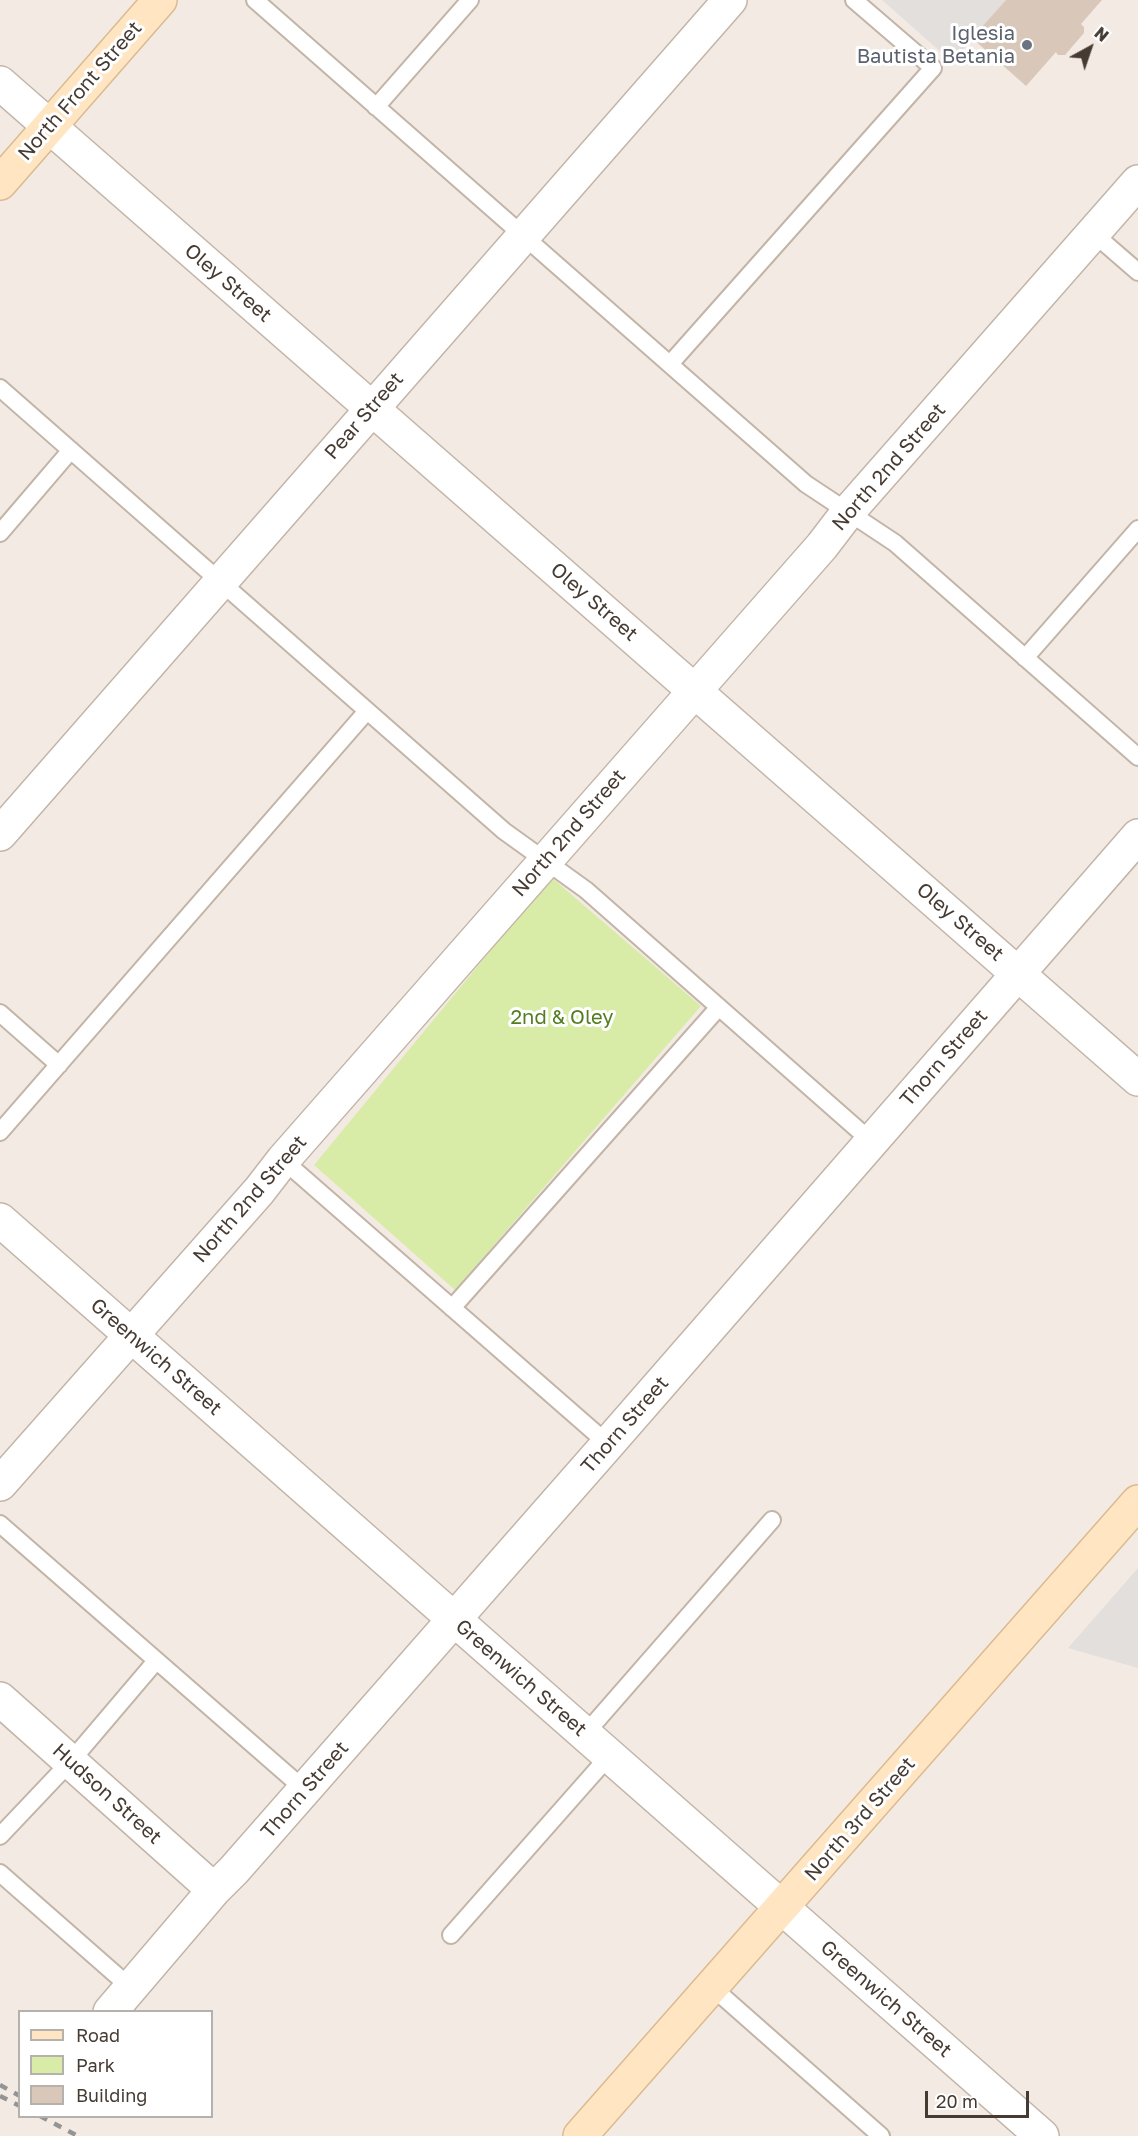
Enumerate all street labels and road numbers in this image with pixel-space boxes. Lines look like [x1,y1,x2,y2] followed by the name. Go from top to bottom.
[13,17,147,165] street label: North Front Street
[180,239,276,327] street label: Oley Street
[320,367,408,465] street label: Pear Street
[827,398,951,536] street label: North 2nd Street
[546,558,642,646] street label: Oley Street
[507,764,631,902] street label: North 2nd Street
[912,878,1008,966] street label: Oley Street
[895,1004,993,1112] street label: Thorn Street
[188,1130,312,1268] street label: North 2nd Street
[86,1294,226,1420] street label: Greenwich Street
[576,1371,674,1479] street label: Thorn Street
[451,1615,591,1741] street label: Greenwich Street
[256,1736,354,1844] street label: Thorn Street
[47,1739,167,1849] street label: Hudson Street
[800,1752,920,1886] street label: North 3rd Street
[816,1936,956,2062] street label: Greenwich Street

